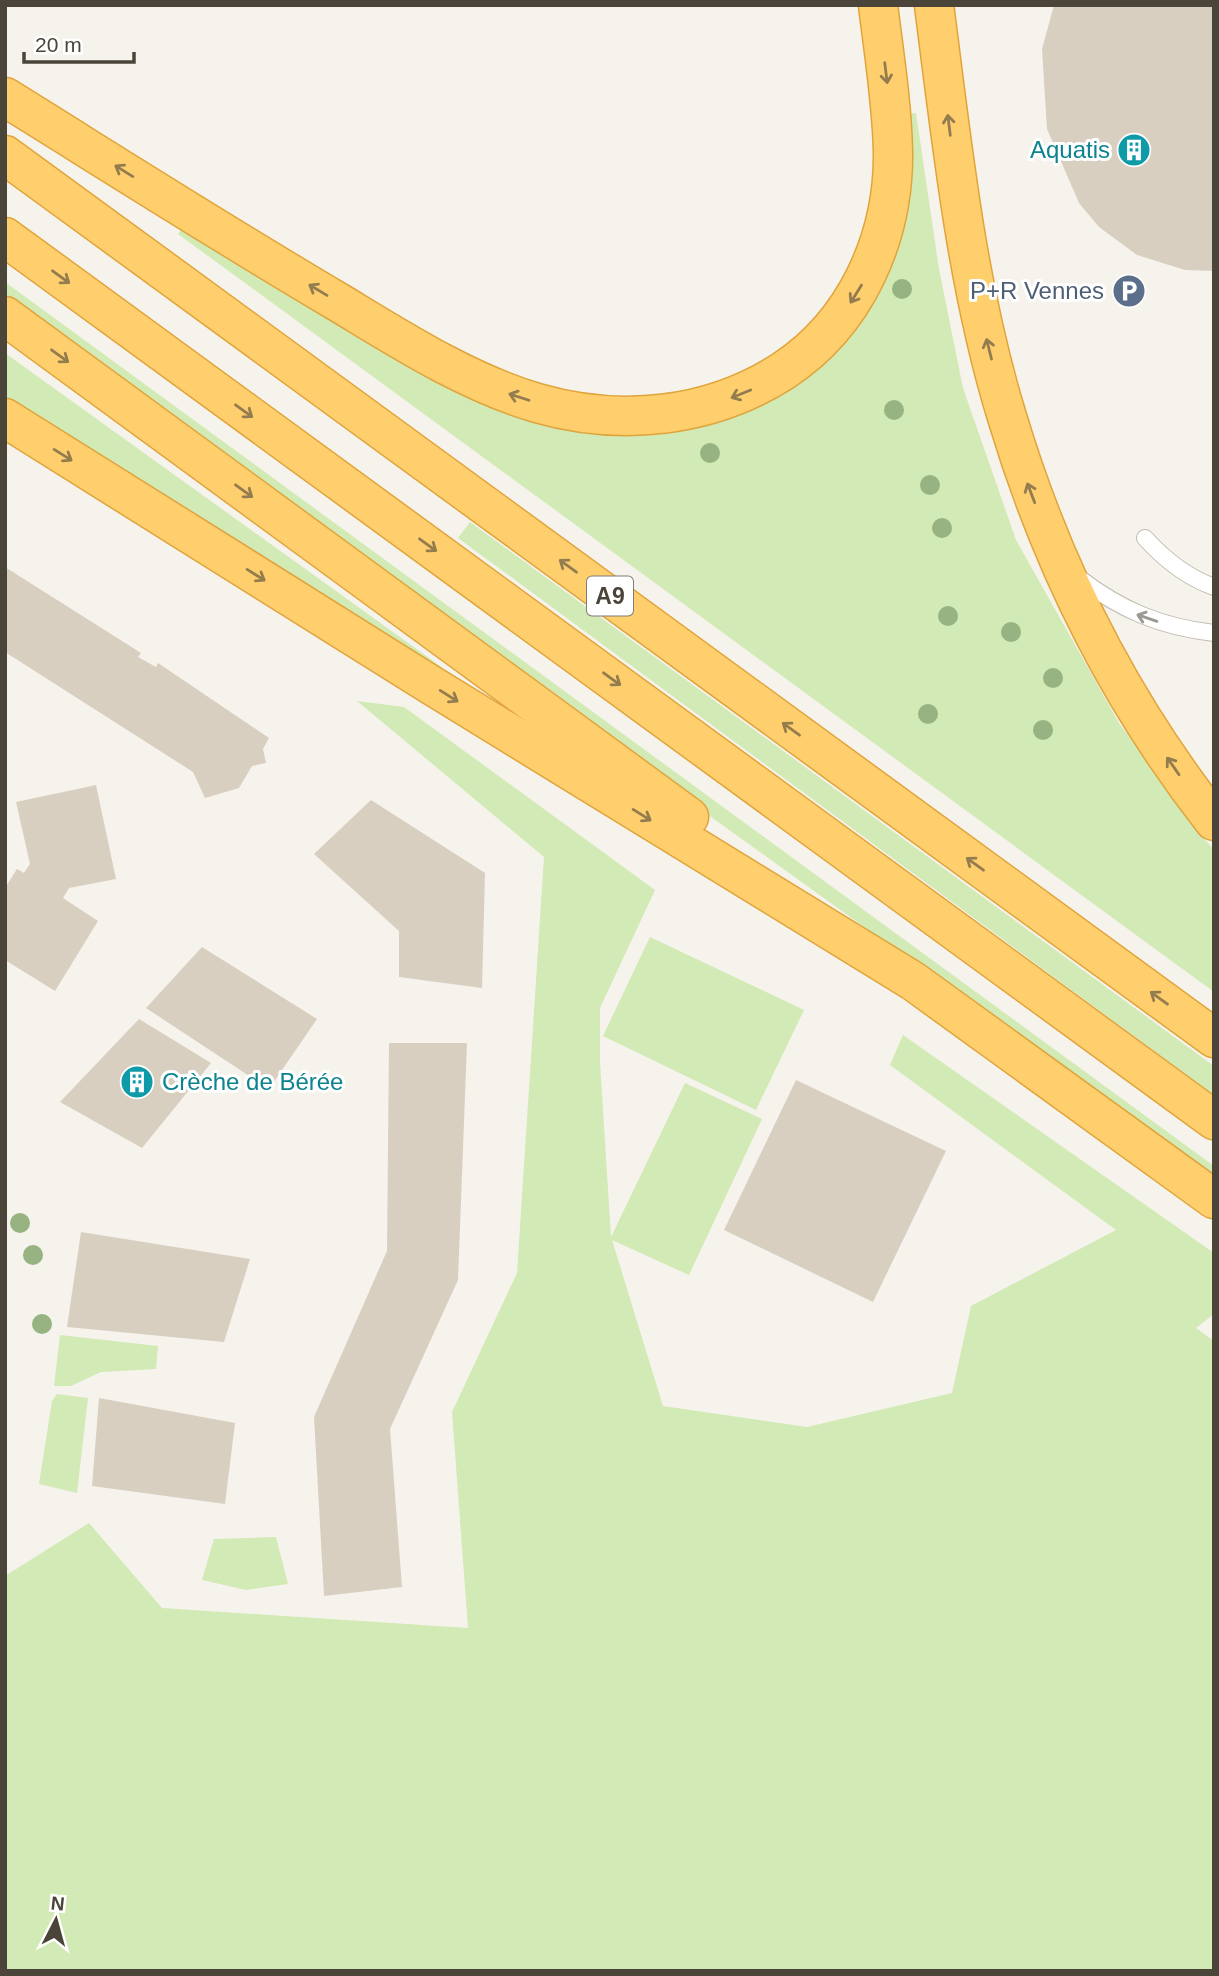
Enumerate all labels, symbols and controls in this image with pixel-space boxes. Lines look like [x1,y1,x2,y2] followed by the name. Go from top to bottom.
[24,21,135,65] scale bar
[35,33,82,56] text: 20 m
[880,61,893,84] one-way arrow
[943,114,956,137] one-way arrow
[1115,131,1153,169] building icon: Aquatis
[1030,136,1110,163] place label: Aquatis
[115,164,134,179] one-way arrow
[51,269,69,284] one-way arrow
[1110,272,1148,310] parking icon: P+R Vennes
[970,277,1104,304] place label: P+R Vennes
[308,283,328,297] one-way arrow
[849,283,863,303] one-way arrow
[982,338,995,361] one-way arrow
[51,348,70,363] one-way arrow
[508,389,530,402] one-way arrow
[730,389,752,402] one-way arrow
[234,403,253,418] one-way arrow
[53,447,72,462] one-way arrow
[234,483,253,498] one-way arrow
[1024,483,1037,505] one-way arrow
[418,538,437,552] one-way arrow
[559,559,578,573] one-way arrow
[245,569,265,583] one-way arrow
[587,576,633,616] road number: A9
[1137,611,1159,623] one-way arrow
[602,671,621,686] one-way arrow
[438,690,458,704] one-way arrow
[782,722,801,737] one-way arrow
[1166,757,1180,776] one-way arrow
[632,809,652,823] one-way arrow
[966,856,985,871] one-way arrow
[1150,991,1169,1005] one-way arrow
[118,1063,156,1101] building icon: Crèche de Bérée
[162,1068,343,1095] place label: Crèche de Bérée
[21,1885,91,1955] north arrow
[50,1892,66,1915] text: N

